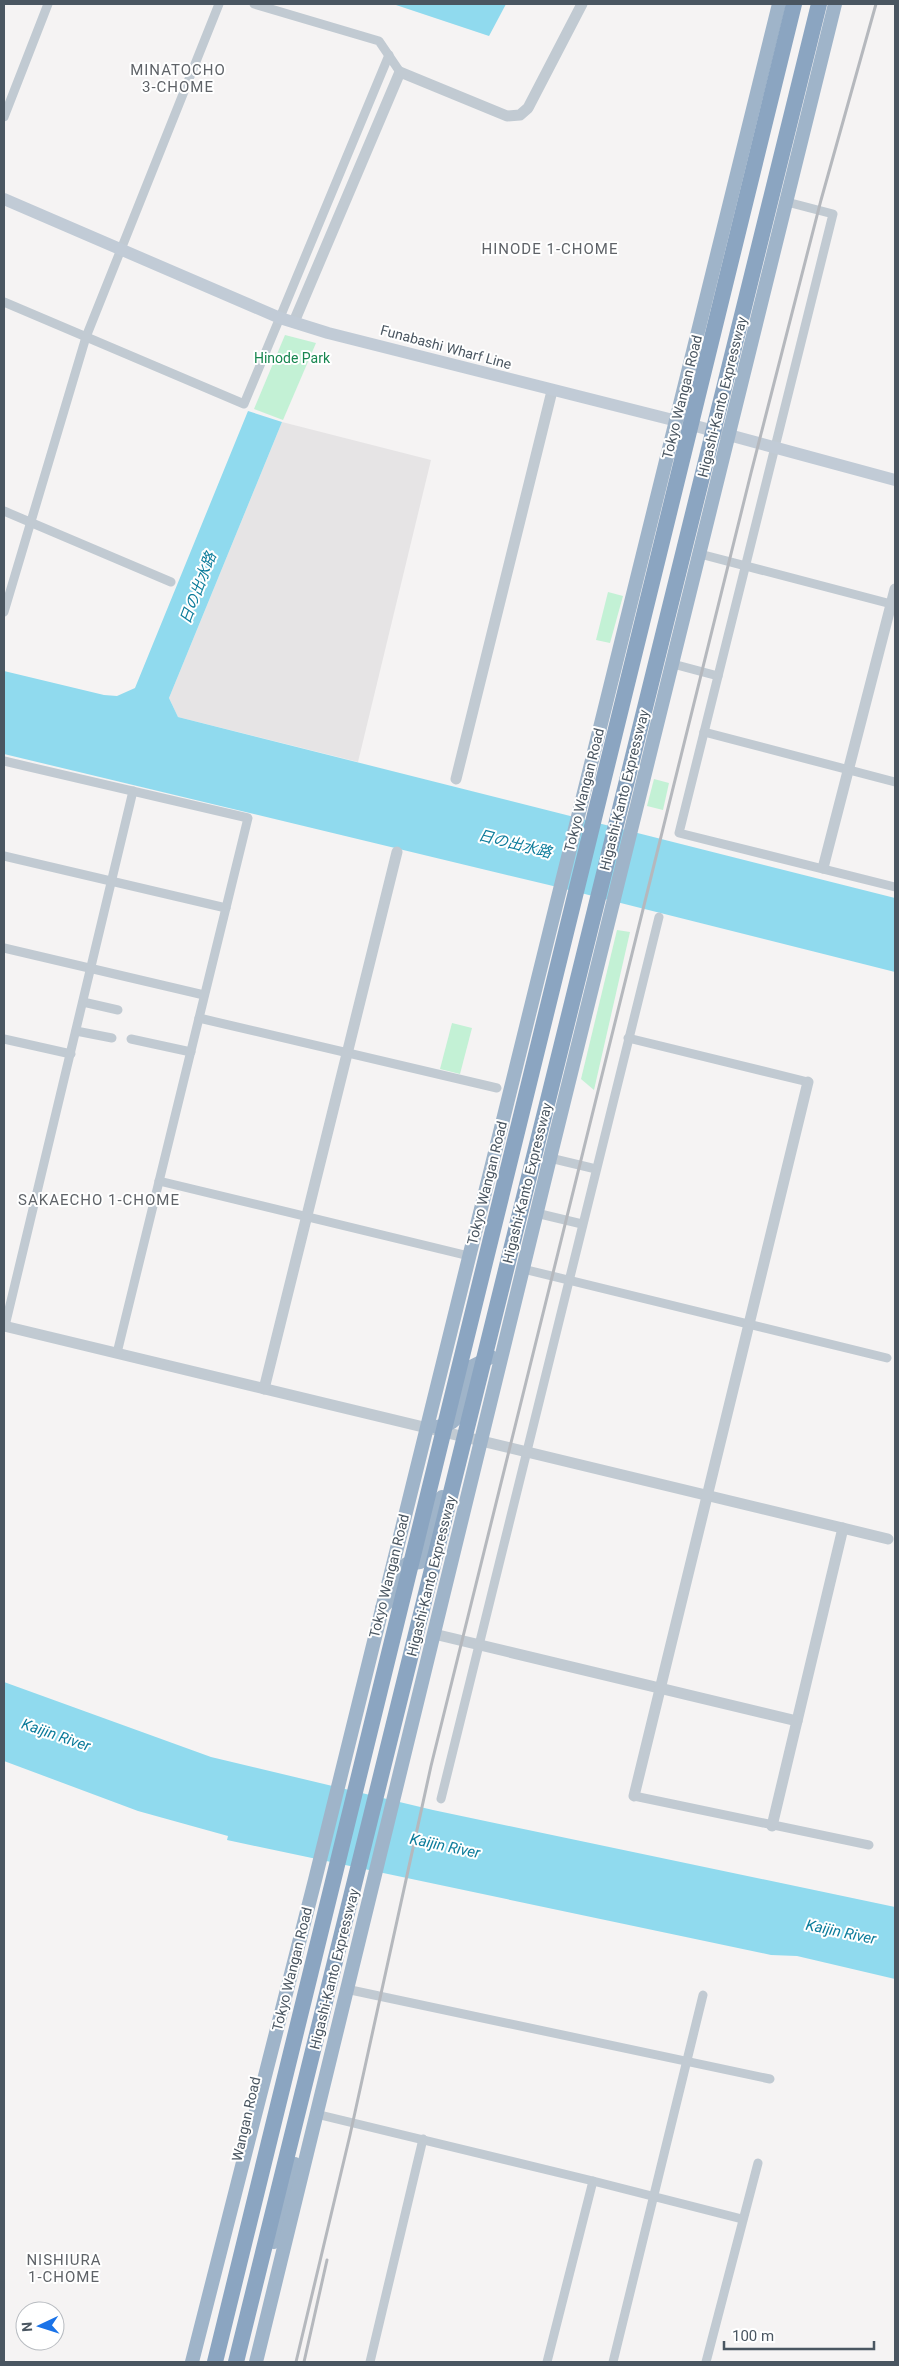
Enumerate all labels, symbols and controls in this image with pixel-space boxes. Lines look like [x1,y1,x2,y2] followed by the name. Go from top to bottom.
[130,61,226,96] district label: MINATOCHO 3-CHOME
[482,240,618,258] district label: HINODE 1-CHOME
[694,315,750,479] street label: Higashi-Kanto Expressway
[379,322,513,372] street label: Funabashi Wharf Line
[659,333,705,461] street label: Tokyo Wangan Road
[254,350,331,366] park label: Hinode Park
[176,548,221,626] water label: 日の出水路
[596,708,652,872] street label: Higashi-Kanto Expressway
[561,726,607,854] street label: Tokyo Wangan Road
[476,826,555,862] water label: 日の出水路
[499,1101,555,1265] street label: Higashi-Kanto Expressway
[464,1119,510,1247] street label: Tokyo Wangan Road
[18,1191,180,1209] district label: SAKAECHO 1-CHOME
[403,1494,459,1658] street label: Higashi-Kanto Expressway
[366,1512,412,1640] street label: Tokyo Wangan Road
[19,1715,94,1755] water label: Kaijin River
[408,1830,483,1862] water label: Kaijin River
[306,1887,362,2051] street label: Higashi-Kanto Expressway
[269,1905,315,2033] street label: Tokyo Wangan Road
[804,1916,879,1948] water label: Kaijin River
[228,2075,264,2163] street label: Wangan Road
[26,2251,102,2286] district label: NISHIURA 1-CHOME
[15,2301,65,2351] north arrow
[724,2318,874,2350] scale bar
[19,2321,35,2332] text: N
[732,2327,774,2345] text: 100 m

